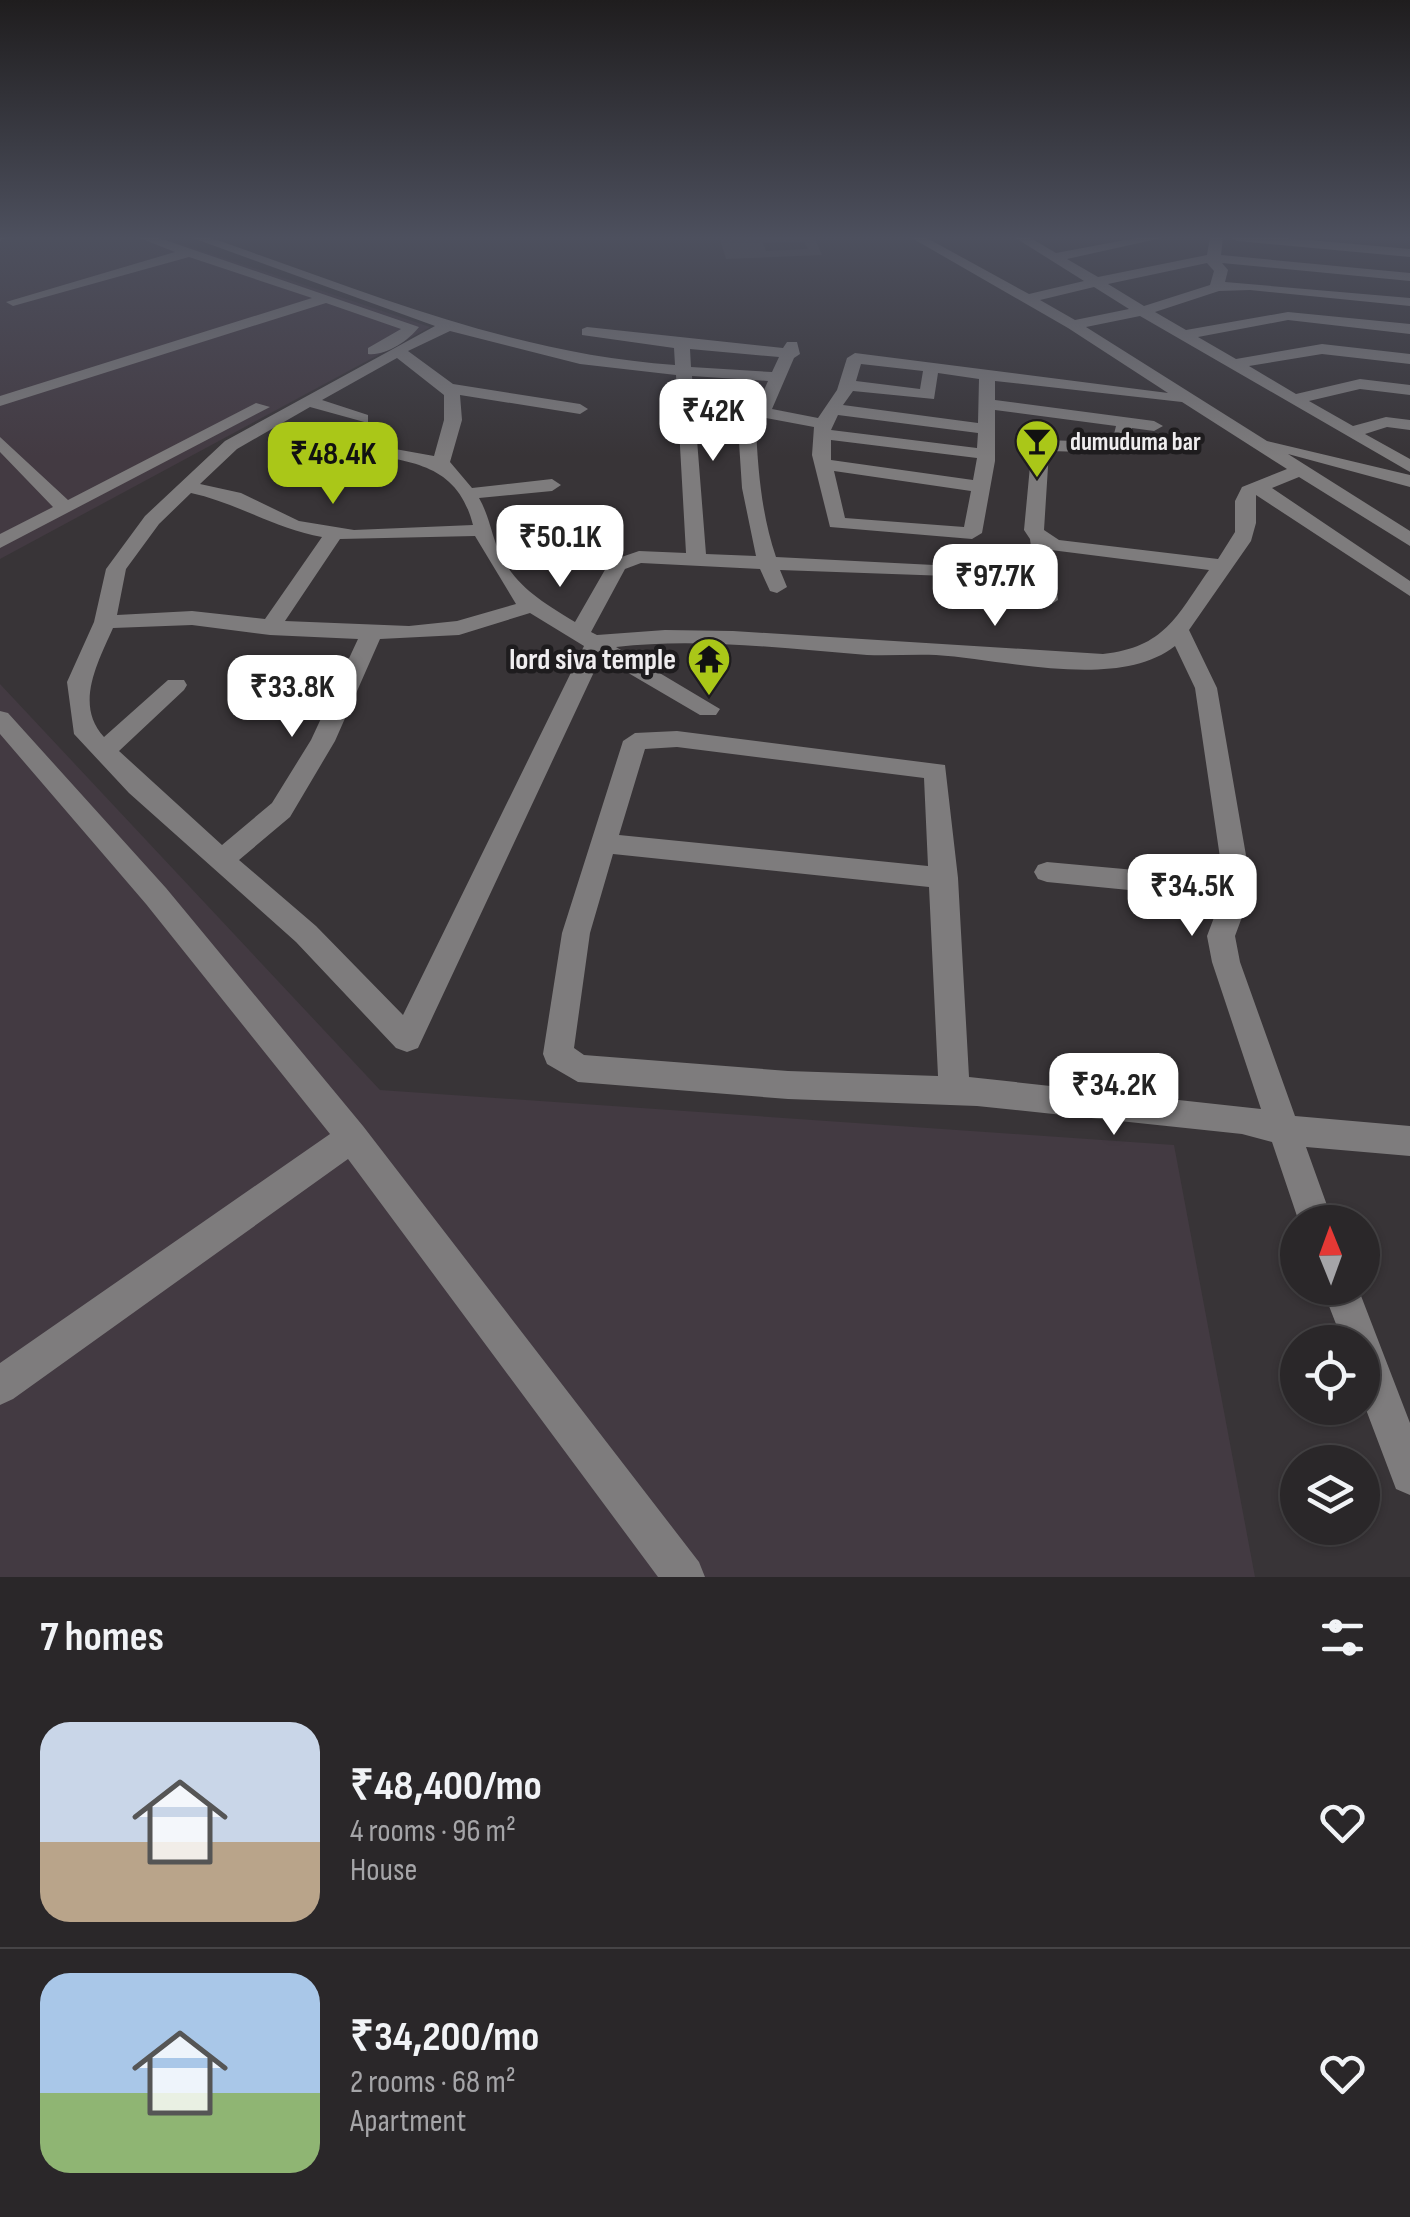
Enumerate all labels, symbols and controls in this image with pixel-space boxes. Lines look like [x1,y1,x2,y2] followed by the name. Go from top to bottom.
[654,379,772,464] pin: ₹42K
[681,392,745,431] text: ₹42K
[1014,418,1060,479] bar icon: dumuduma bar
[252,422,414,507] pin: ₹48.4K
[1070,427,1201,458] place label: dumuduma bar
[290,435,376,474] text: ₹48.4K
[479,505,641,590] pin: ₹50.1K
[518,518,602,557] text: ₹50.1K
[914,544,1076,629] pin: ₹97.7K
[955,557,1035,596] text: ₹97.7K
[686,636,732,697] temple icon: lord siva temple
[509,642,676,678] place label: lord siva temple
[211,655,373,740] pin: ₹33.8K
[249,668,335,707] text: ₹33.8K
[1111,854,1273,939] pin: ₹34.5K
[1150,867,1234,906] text: ₹34.5K
[1033,1053,1195,1138] pin: ₹34.2K
[1071,1066,1157,1105] text: ₹34.2K
[1280,1205,1380,1305] north arrow
[1280,1205,1380,1545] map controls
[1280,1325,1380,1425] button: locate
[1280,1445,1380,1545] button: layers
[1315,1610,1370,1665] icon: filters
[40,1612,164,1663] text: 7 homes
[350,1761,542,1812] text: ₹48,400/mo
[120,1762,240,1882] icon: home
[1315,1795,1370,1850] icon: heart
[350,1812,516,1851] text: 4 rooms · 96 m²
[350,1851,417,1890] text: House
[350,2012,539,2063] text: ₹34,200/mo
[120,2013,240,2133] icon: home
[1315,2046,1370,2101] icon: heart
[350,2063,516,2102] text: 2 rooms · 68 m²
[350,2102,466,2141] text: Apartment

